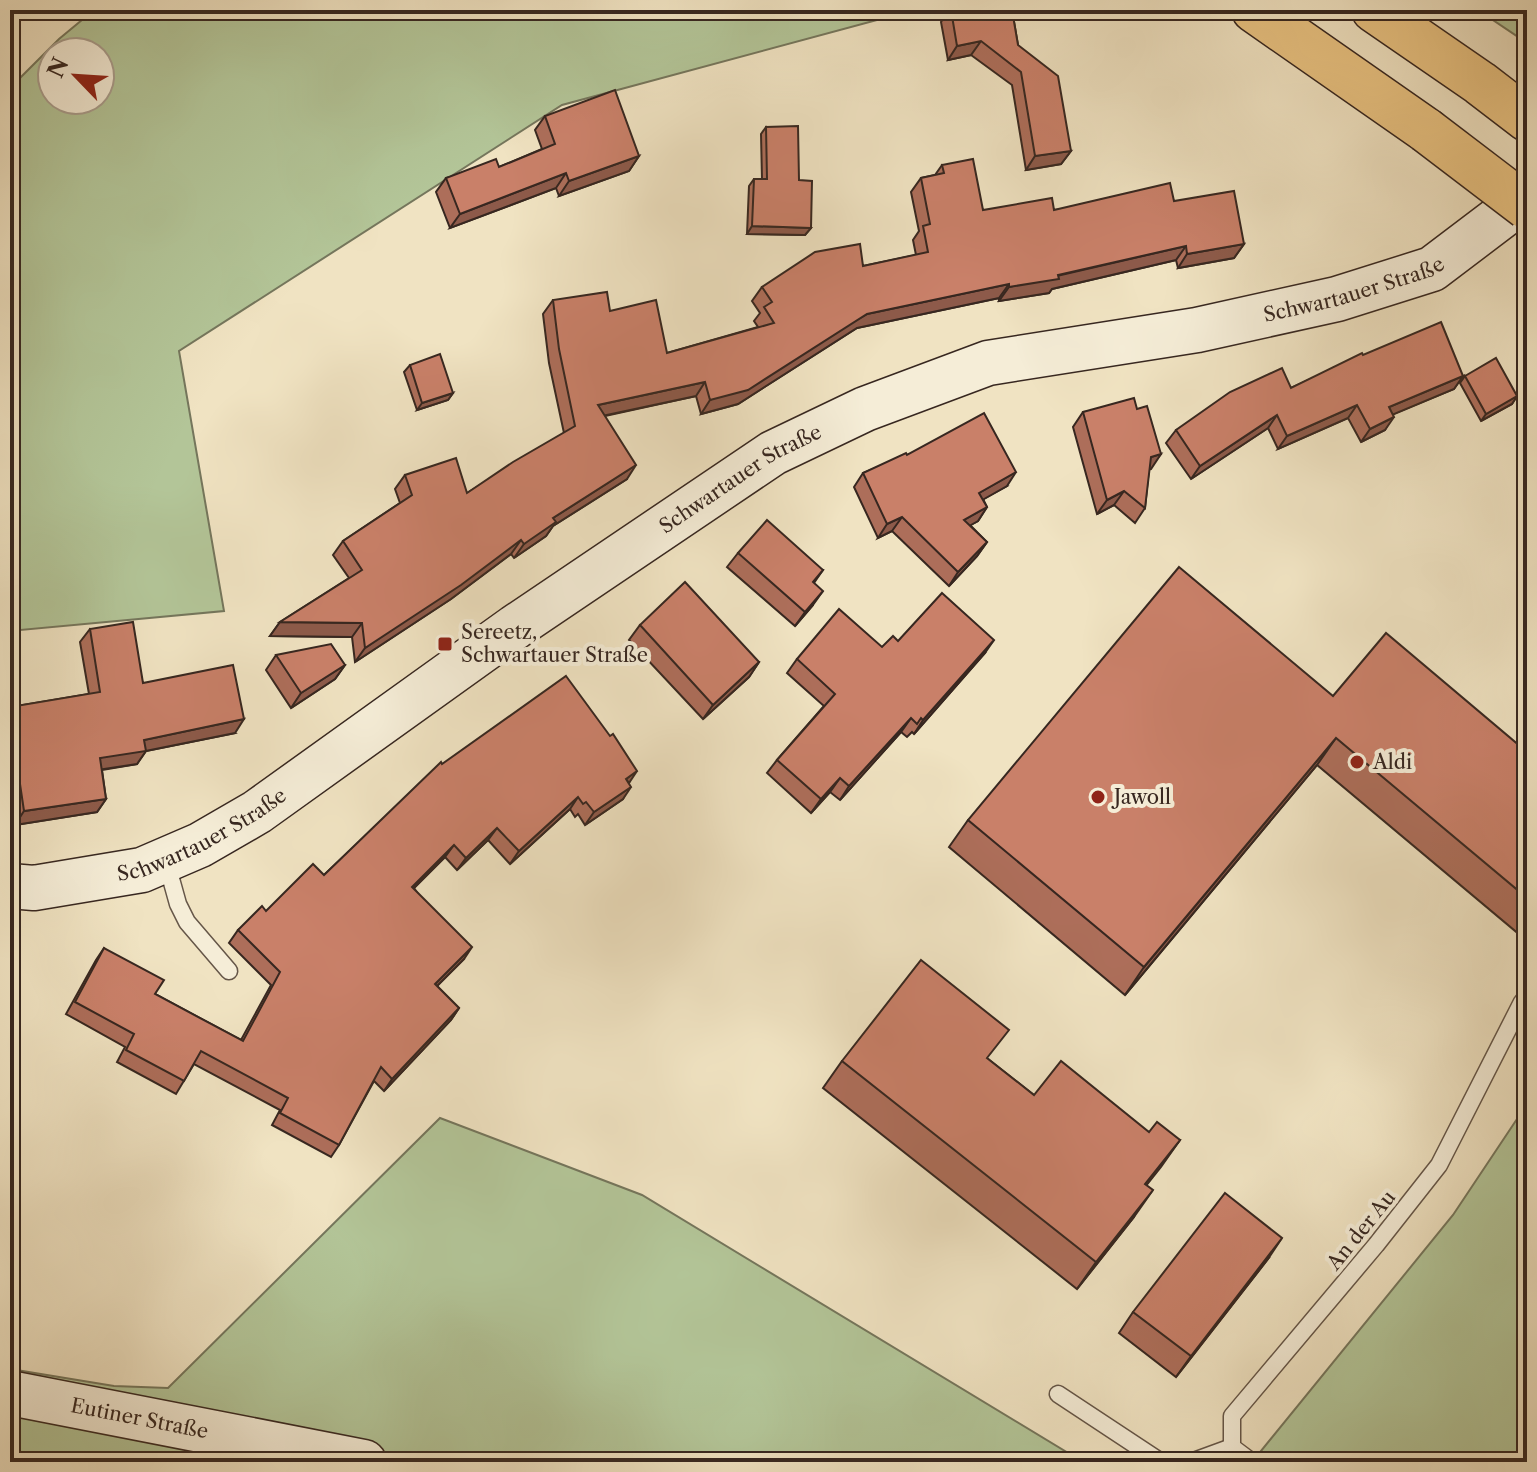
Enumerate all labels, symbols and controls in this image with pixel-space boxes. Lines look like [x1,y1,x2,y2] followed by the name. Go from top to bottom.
[36,36,116,116] north arrow
[42,53,75,82] text: N
[1261,252,1449,327] street label: Schwartauer Straße
[655,420,825,538] street label: Schwartauer Straße
[461,620,648,667] place label: Sereetz, Schwartauer Straße
[436,635,454,653] marker: Sereetz, Schwartauer Straße
[1372,750,1412,774] place label: Aldi
[1348,753,1366,771] marker: Aldi
[115,783,291,886] street label: Schwartauer Straße
[1111,785,1171,809] place label: Jawoll
[1089,788,1107,806] marker: Jawoll
[1321,1185,1400,1275] street label: An der Au
[69,1393,210,1443] street label: Eutiner Straße

